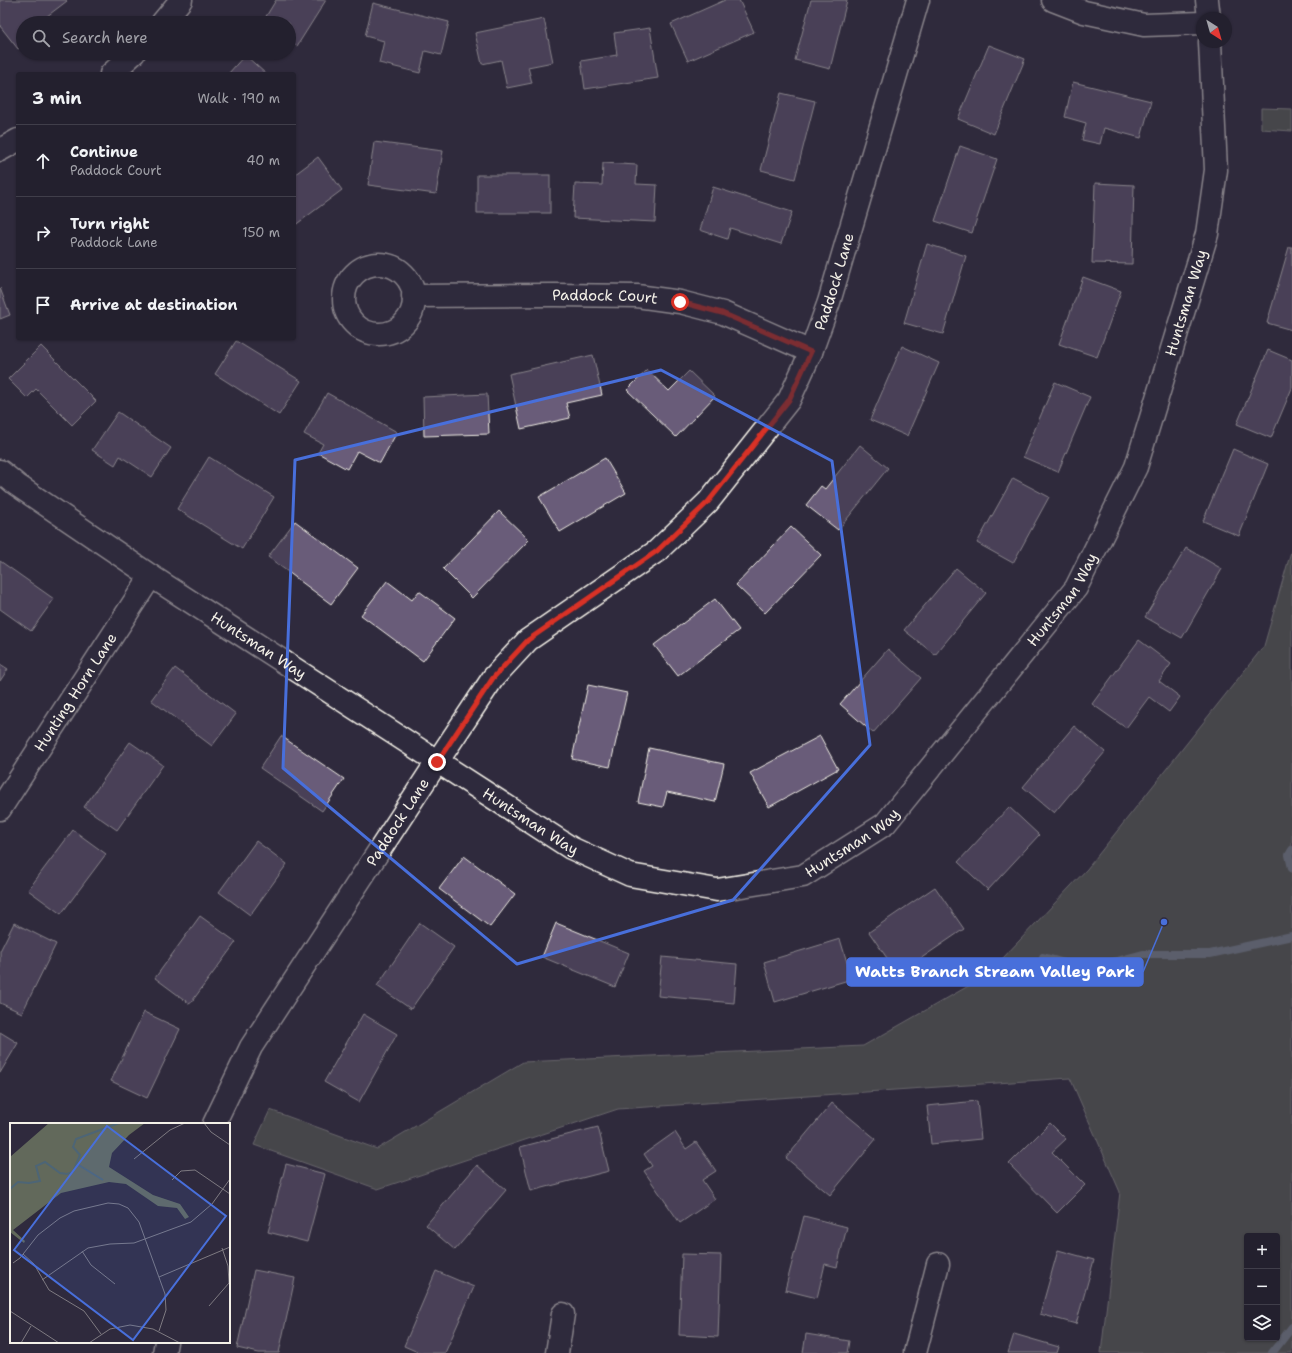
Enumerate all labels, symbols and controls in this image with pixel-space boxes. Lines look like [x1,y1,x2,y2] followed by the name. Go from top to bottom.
[1196,12,1232,48] north arrow
[16,16,296,60] search box
[30,27,52,49] icon: search
[62,28,148,48] text: Search here
[32,87,82,109] text: 3 min
[198,90,280,107] text: Walk · 190 m
[70,142,138,162] text: Continue
[32,150,54,172] icon: ahead
[246,152,280,169] text: 40 m
[70,162,162,179] text: Paddock Court
[70,214,150,234] text: Turn right
[32,222,54,244] icon: right
[242,224,280,241] text: 150 m
[810,231,859,333] street label: Paddock Lane
[70,234,158,251] text: Paddock Lane
[1160,247,1212,359] street label: Huntsman Way
[552,285,659,309] street label: Paddock Court
[671,293,689,311] route start
[32,294,54,316] icon: arrive
[70,295,238,315] text: Arrive at destination
[1023,550,1102,651] street label: Huntsman Way
[207,607,310,684] street label: Huntsman Way
[30,629,121,756] street label: Hunting Horn Lane
[428,753,446,771] route end
[362,774,434,870] street label: Paddock Lane
[479,783,581,860] street label: Huntsman Way
[801,804,904,882] street label: Huntsman Way
[847,958,1143,986] callout: Watts Branch Stream Valley Park
[855,961,1135,982] text: Watts Branch Stream Valley Park
[10,1123,230,1343] inset map
[1244,1233,1280,1341] map controls
[1244,1233,1280,1269] button: +
[1244,1269,1280,1305] button: −
[1244,1305,1280,1341] button: layers

